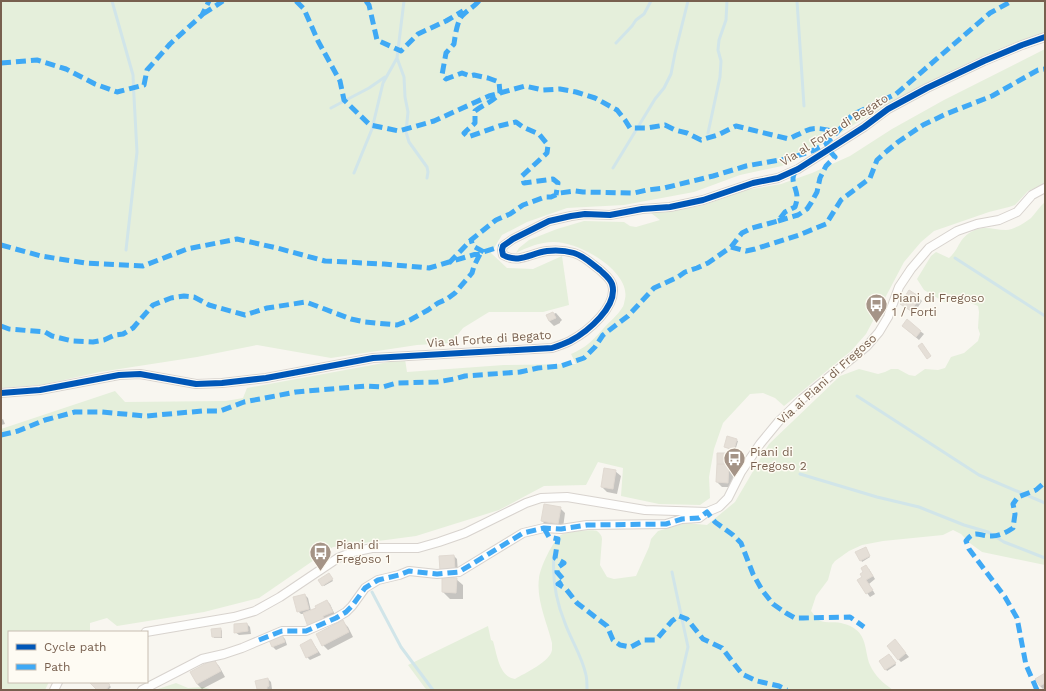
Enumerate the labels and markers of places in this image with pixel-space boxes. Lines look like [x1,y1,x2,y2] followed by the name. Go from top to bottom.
[892,291,984,319] place label: Piani di Fregoso 1 / Forti
[863,292,889,325] bus stop icon: Piani di Fregoso 1 / Forti
[750,445,807,473] place label: Piani di Fregoso 2
[721,446,747,479] bus stop icon: Piani di Fregoso 2
[336,538,390,566] place label: Piani di Fregoso 1
[308,539,334,572] bus stop icon: Piani di Fregoso 1

